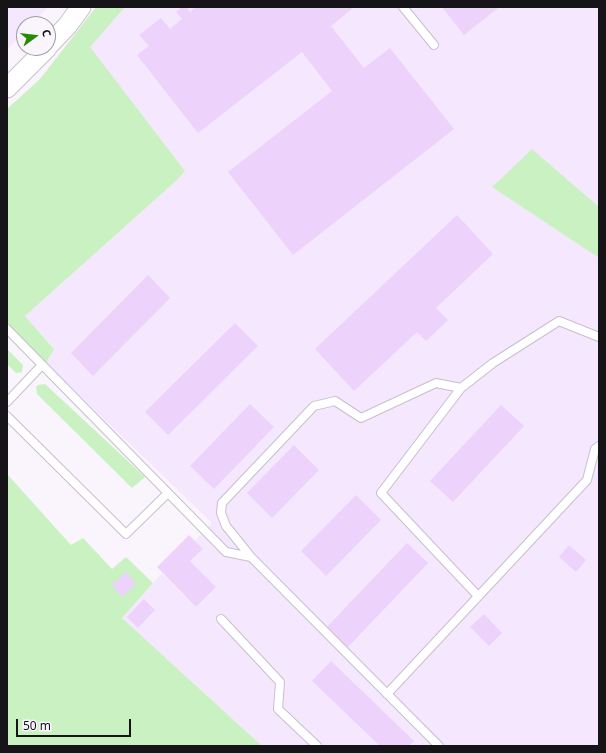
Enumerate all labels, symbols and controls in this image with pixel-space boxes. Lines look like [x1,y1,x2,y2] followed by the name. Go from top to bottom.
[16,16,56,56] north arrow
[39,28,55,38] text: С
[18,711,133,737] scale bar
[23,717,51,734] text: 50 m

